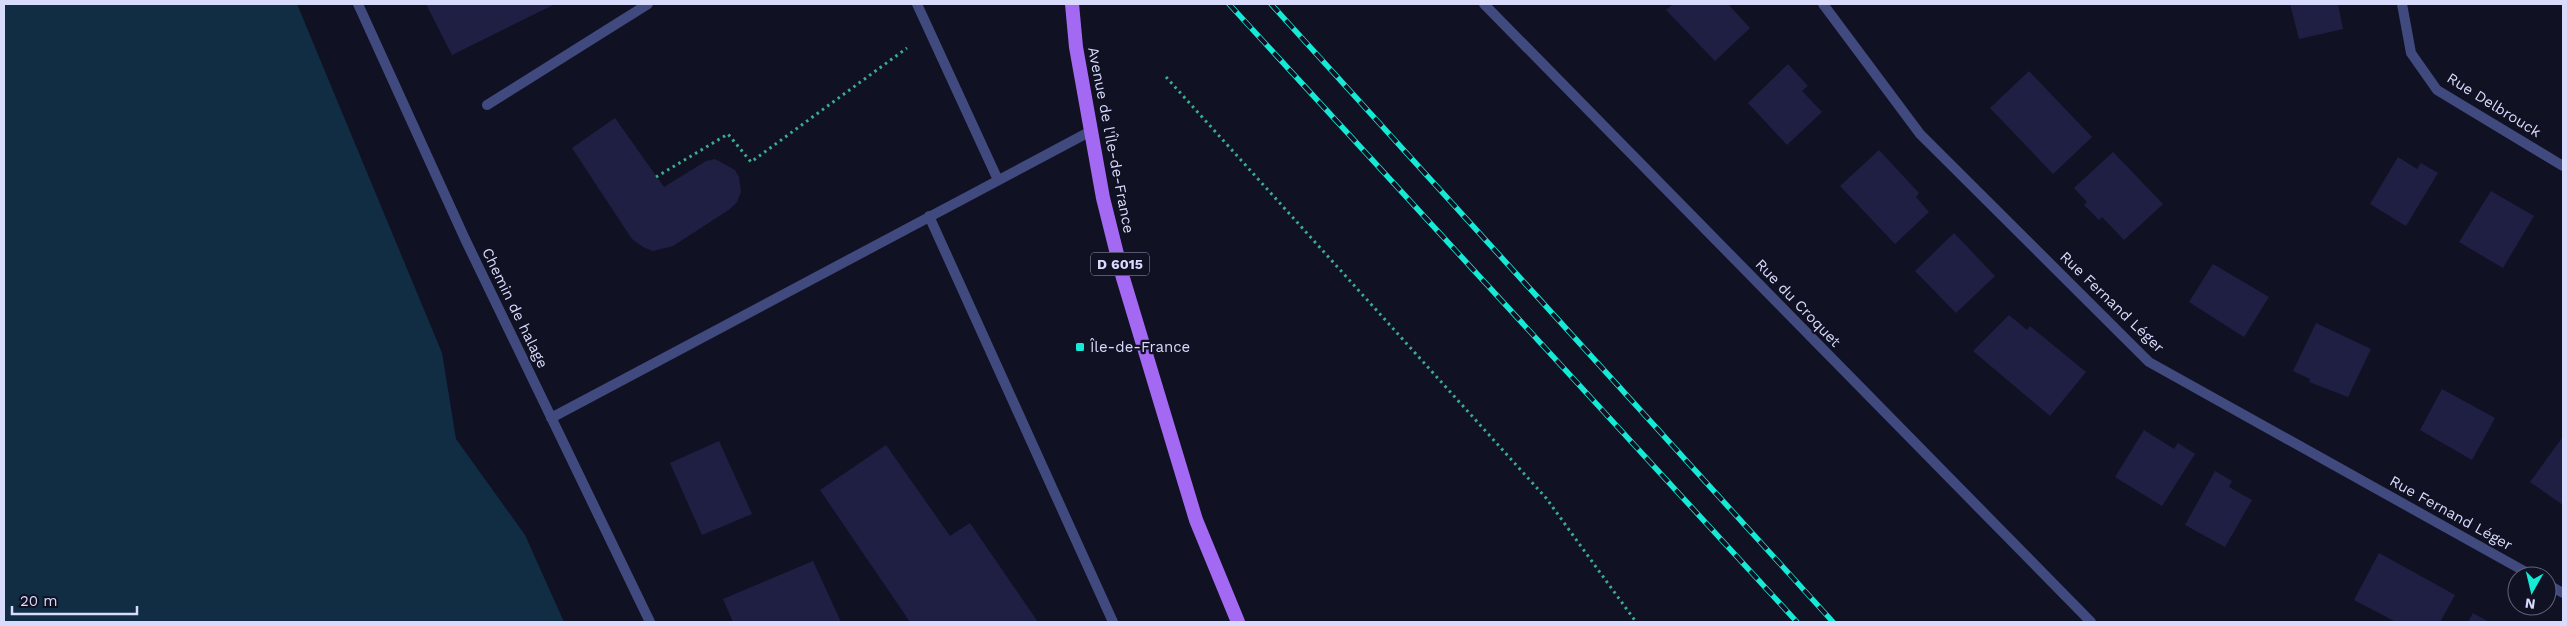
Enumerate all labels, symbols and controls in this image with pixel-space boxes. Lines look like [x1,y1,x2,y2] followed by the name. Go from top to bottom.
[1084,45,1138,235] street label: Avenue de l'Île-de-France
[2444,69,2545,141] street label: Rue Delbrouck
[478,245,552,371] street label: Chemin de halage
[2056,248,2168,356] street label: Rue Fernand Léger
[1091,252,1149,276] road number: D 6015
[1752,255,1845,351] street label: Rue du Croquet
[1089,338,1190,356] place label: Île-de-France
[1074,341,1086,353] marker: Île-de-France
[2386,472,2516,554] street label: Rue Fernand Léger
[2507,566,2557,616] north arrow
[12,584,138,616] scale bar
[20,592,58,610] text: 20 m
[2524,595,2536,613] text: N

